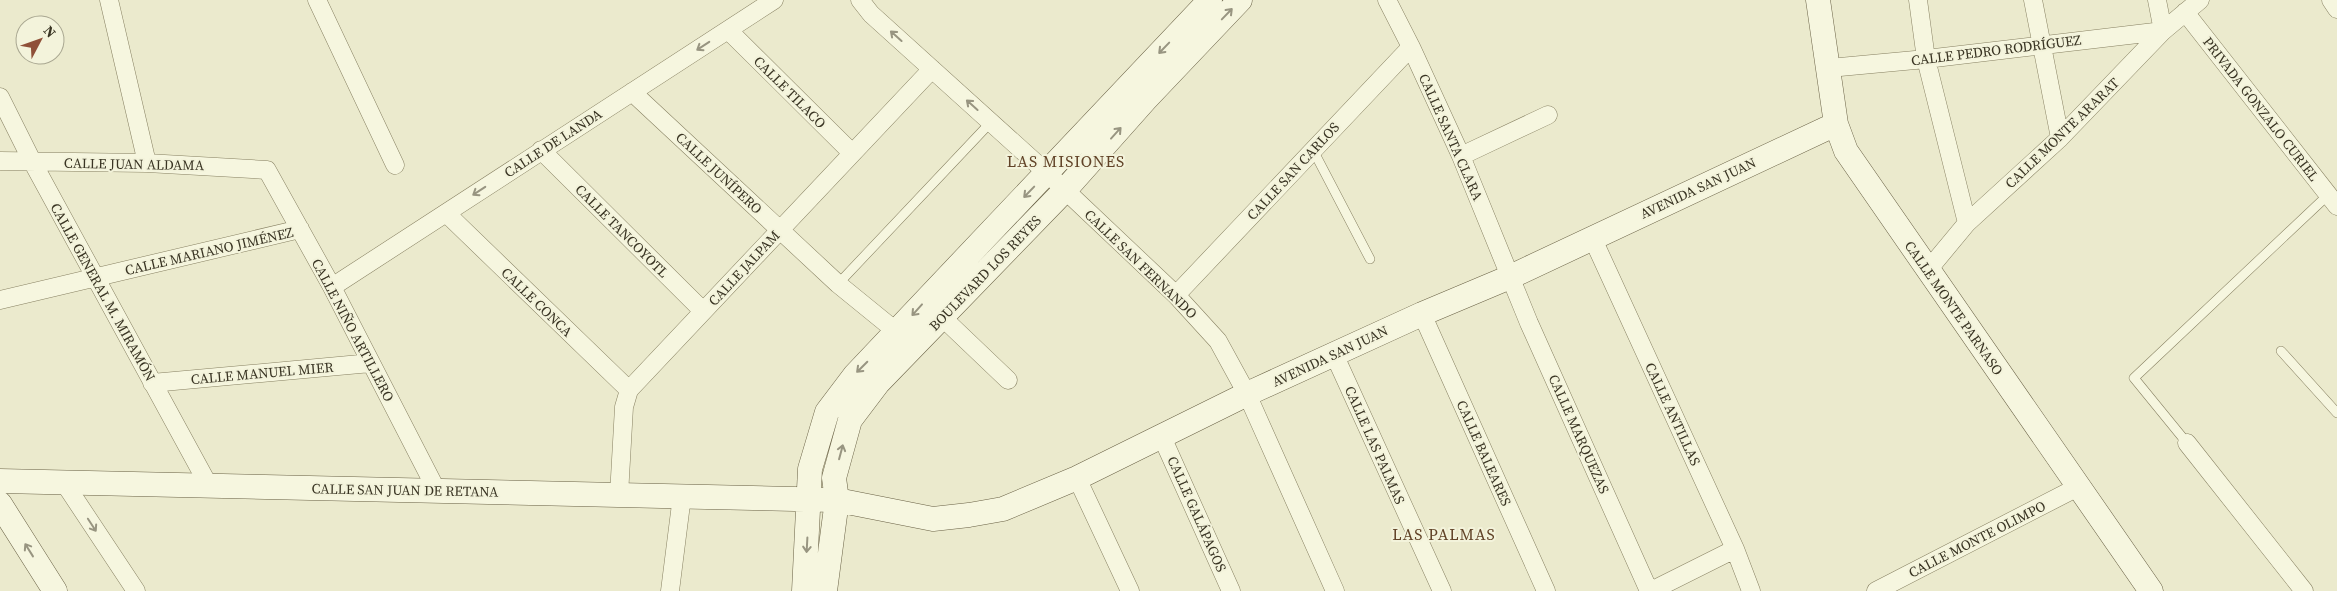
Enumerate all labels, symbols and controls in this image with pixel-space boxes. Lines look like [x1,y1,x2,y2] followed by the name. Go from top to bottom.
[1221,8,1233,21] one-way arrow
[15,15,65,65] north arrow
[39,21,61,42] text: N
[1910,30,2082,70] street label: CALLE PEDRO RODRÍGUEZ
[889,31,902,42] one-way arrow
[2198,33,2324,185] street label: PRIVADA GONZALO CURIEL
[697,41,711,51] one-way arrow
[1158,41,1170,54] one-way arrow
[749,51,831,133] street label: CALLE TILACO
[1414,70,1488,204] street label: CALLE SANTA CLARA
[2000,73,2124,193] street label: CALLE MONTE ARARAT
[965,99,978,111] one-way arrow
[500,103,606,182] street label: CALLE DE LANDA
[1242,117,1344,225] street label: CALLE SAN CARLOS
[1110,126,1121,139] one-way arrow
[671,128,767,218] street label: CALLE JUNÍPERO
[1007,150,1125,172] district label: LAS MISIONES
[1637,152,1759,224] street label: AVENIDA SAN JUAN
[64,153,205,175] street label: CALLE JUAN ALDAMA
[571,180,673,282] street label: CALLE TANCOYOTL
[1023,185,1035,198] one-way arrow
[472,186,486,196] one-way arrow
[46,199,160,385] street label: CALLE GENERAL M. MIRAMÓN
[1080,205,1202,323] street label: CALLE SAN FERNANDO
[924,211,1046,335] street label: BOULEVARD LOS REYES
[123,222,295,280] street label: CALLE MARIANO JIMÉNEZ
[704,226,784,310] street label: CALLE JALPAM
[1900,237,2008,379] street label: CALLE MONTE PARNASO
[307,255,399,405] street label: CALLE NIÑO ARTILLERO
[497,263,578,342] street label: CALLE CONCA
[911,303,923,316] one-way arrow
[1269,320,1391,392] street label: AVENIDA SAN JUAN
[190,357,334,389] street label: CALLE MANUEL MIER
[1640,359,1706,469] street label: CALLE ANTILLAS
[856,361,869,373] one-way arrow
[1544,371,1614,497] street label: CALLE MARQUEZAS
[1340,383,1410,507] street label: CALLE LAS PALMAS
[1452,397,1516,509] street label: CALLE BALEARES
[837,445,846,461] one-way arrow
[1162,453,1232,575] street label: CALLE GALÁPAGOS
[311,478,499,502] street label: CALLE SAN JUAN DE RETANA
[1905,496,2049,582] street label: CALLE MONTE OLIMPO
[87,517,97,531] one-way arrow
[1392,523,1496,545] district label: LAS PALMAS
[802,537,811,553] one-way arrow
[24,543,34,557] one-way arrow

